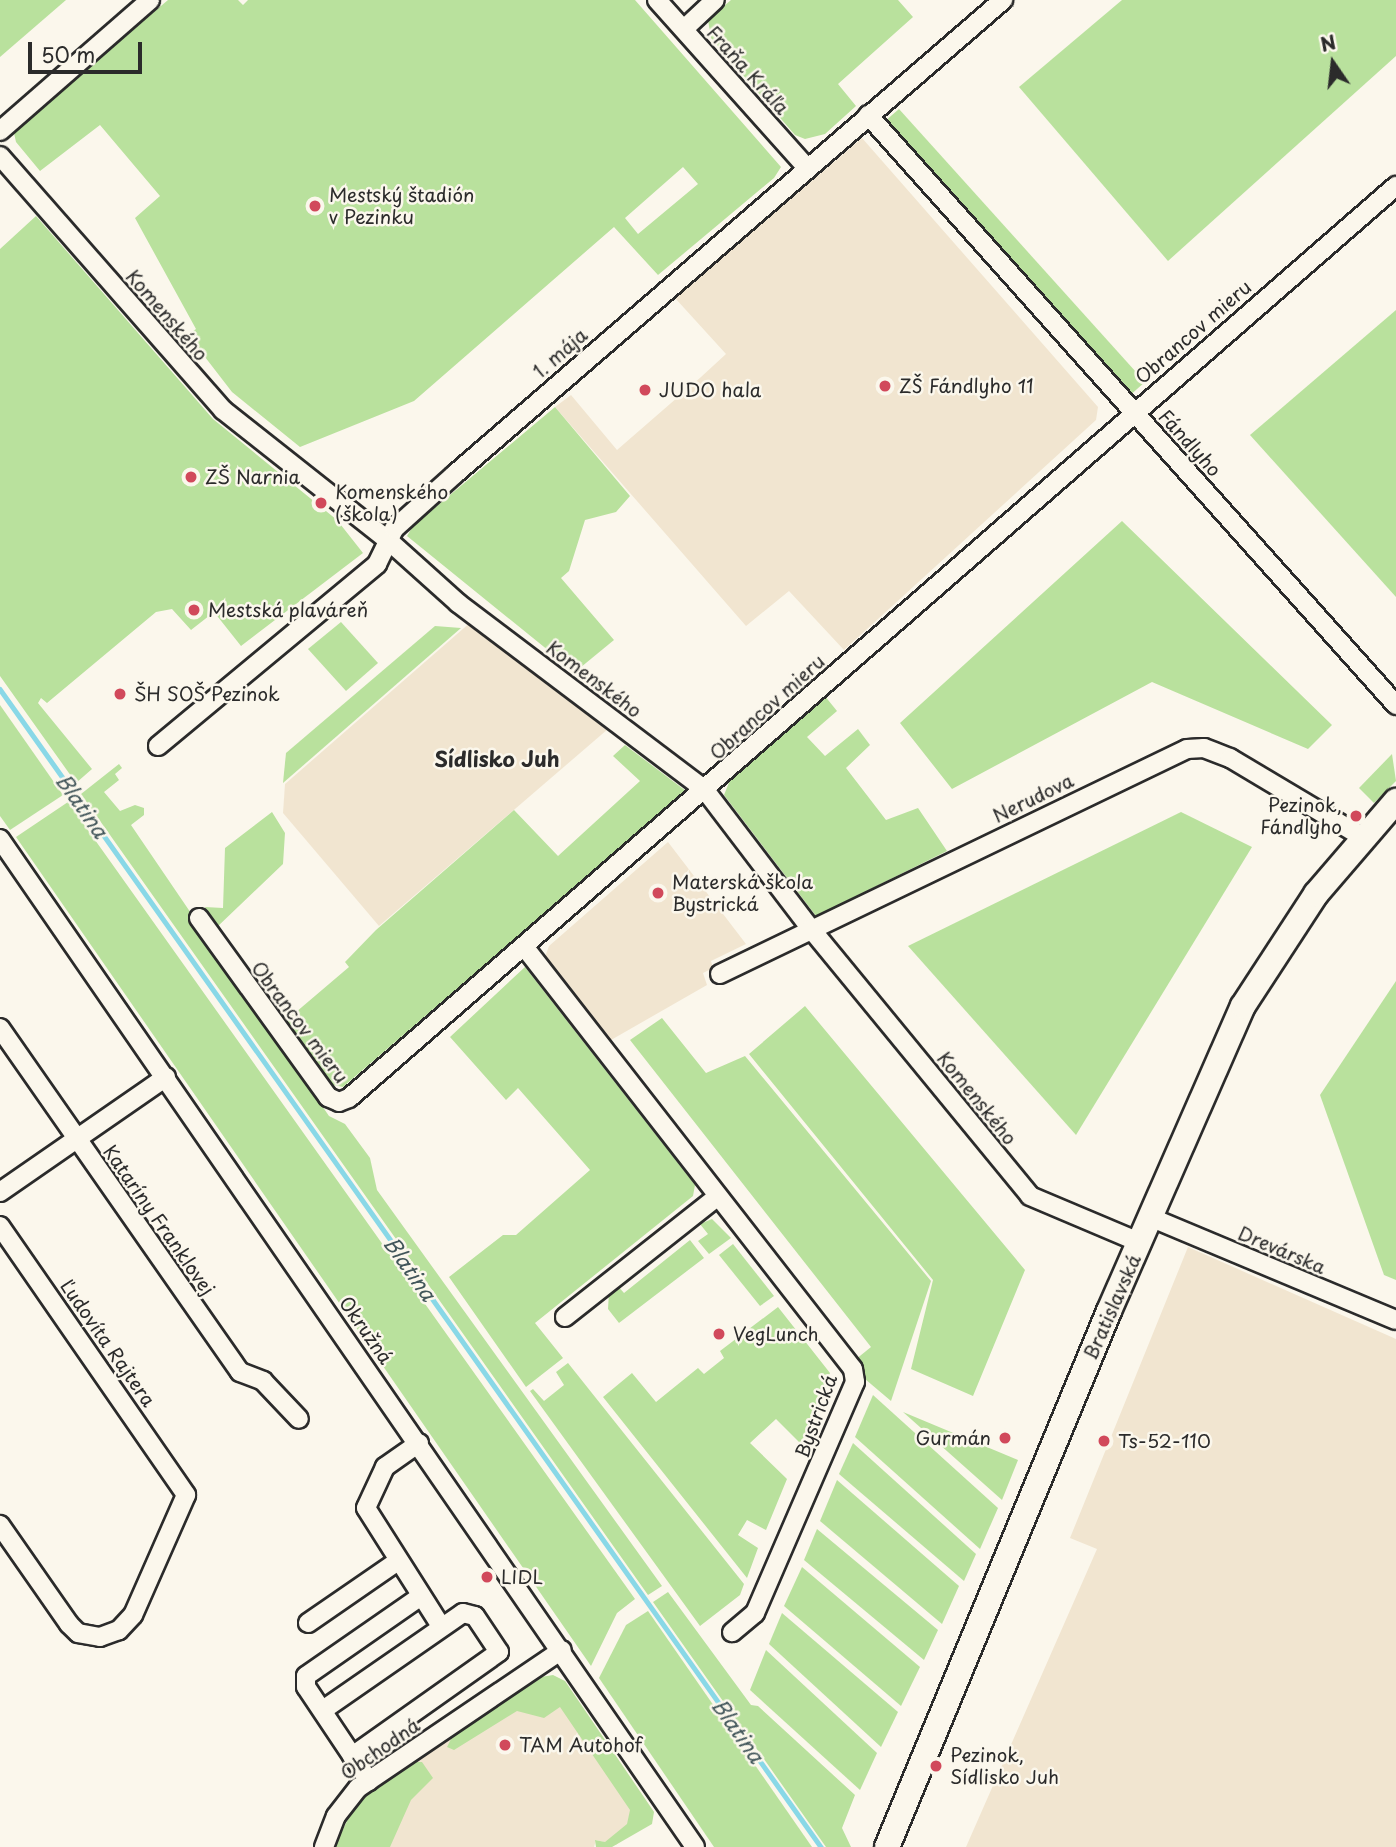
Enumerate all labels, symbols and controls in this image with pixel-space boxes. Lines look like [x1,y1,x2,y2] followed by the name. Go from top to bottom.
[702,21,794,119] street label: Fraňa Kráľa
[1317,27,1339,58] text: N
[32,28,145,72] scale bar
[1298,28,1368,98] north arrow
[41,38,95,70] text: 50 m
[329,184,476,228] place label: Mestský štadión v Pezinku
[307,198,323,214] marker: Mestský štadión v Pezinku
[121,265,213,365] street label: Komenského
[1130,275,1256,389] street label: Obrancov mieru
[528,323,592,383] street label: 1. mája
[899,375,1033,397] place label: ZŠ Fándlyho 11
[877,378,893,394] marker: ZŠ Fándlyho 11
[659,379,761,401] place label: JUDO hala
[637,382,653,398] marker: JUDO hala
[1154,405,1226,481] street label: Fándlyho
[205,466,299,488] place label: ZŠ Narnia
[183,469,199,485] marker: ZŠ Narnia
[335,481,448,525] place label: Komenského (škola)
[313,495,329,511] marker: Komenského (škola)
[208,599,368,621] place label: Mestská plaváreň
[186,602,202,618] marker: Mestská plaváreň
[542,636,646,722] street label: Komenského
[705,650,829,764] street label: Obrancov mieru
[134,683,281,705] place label: ŠH SOŠ Pezinok
[112,686,128,702] marker: ŠH SOŠ Pezinok
[434,745,560,771] district label: Sídlisko Juh
[52,768,114,842] water label: Blatina
[989,769,1077,827] street label: Nerudova
[1260,794,1342,838] place label: Pezinok, Fándlyho
[1348,808,1364,824] marker: Pezinok, Fándlyho
[672,871,814,915] place label: Materská škola Bystrická
[650,885,666,901] marker: Materská škola Bystrická
[247,957,353,1087] street label: Obrancov mieru
[933,1047,1021,1149] street label: Komenského
[99,1141,219,1299] street label: Kataríny Franklovej
[1235,1221,1329,1279] street label: Drevárska
[380,1231,442,1305] water label: Blatina
[1079,1251,1145,1363] street label: Bratislavská
[55,1275,161,1411] street label: Ľudovíta Rajtera
[335,1292,397,1368] street label: Okružná
[733,1323,818,1345] place label: VegLunch
[711,1326,727,1342] marker: VegLunch
[790,1371,842,1461] street label: Bystrická
[916,1427,991,1449] place label: Gurmán
[997,1430,1013,1446] marker: Gurmán
[1118,1430,1211,1452] place label: Ts-52-110
[1096,1433,1112,1449] marker: Ts-52-110
[501,1566,543,1588] place label: LIDL
[479,1569,495,1585] marker: LIDL
[708,1693,770,1767] water label: Blatina
[336,1713,424,1785] street label: Obchodná
[519,1734,642,1756] place label: TAM Autohof
[497,1737,513,1753] marker: TAM Autohof
[950,1744,1059,1788] place label: Pezinok, Sídlisko Juh
[928,1758,944,1774] marker: Pezinok, Sídlisko Juh

